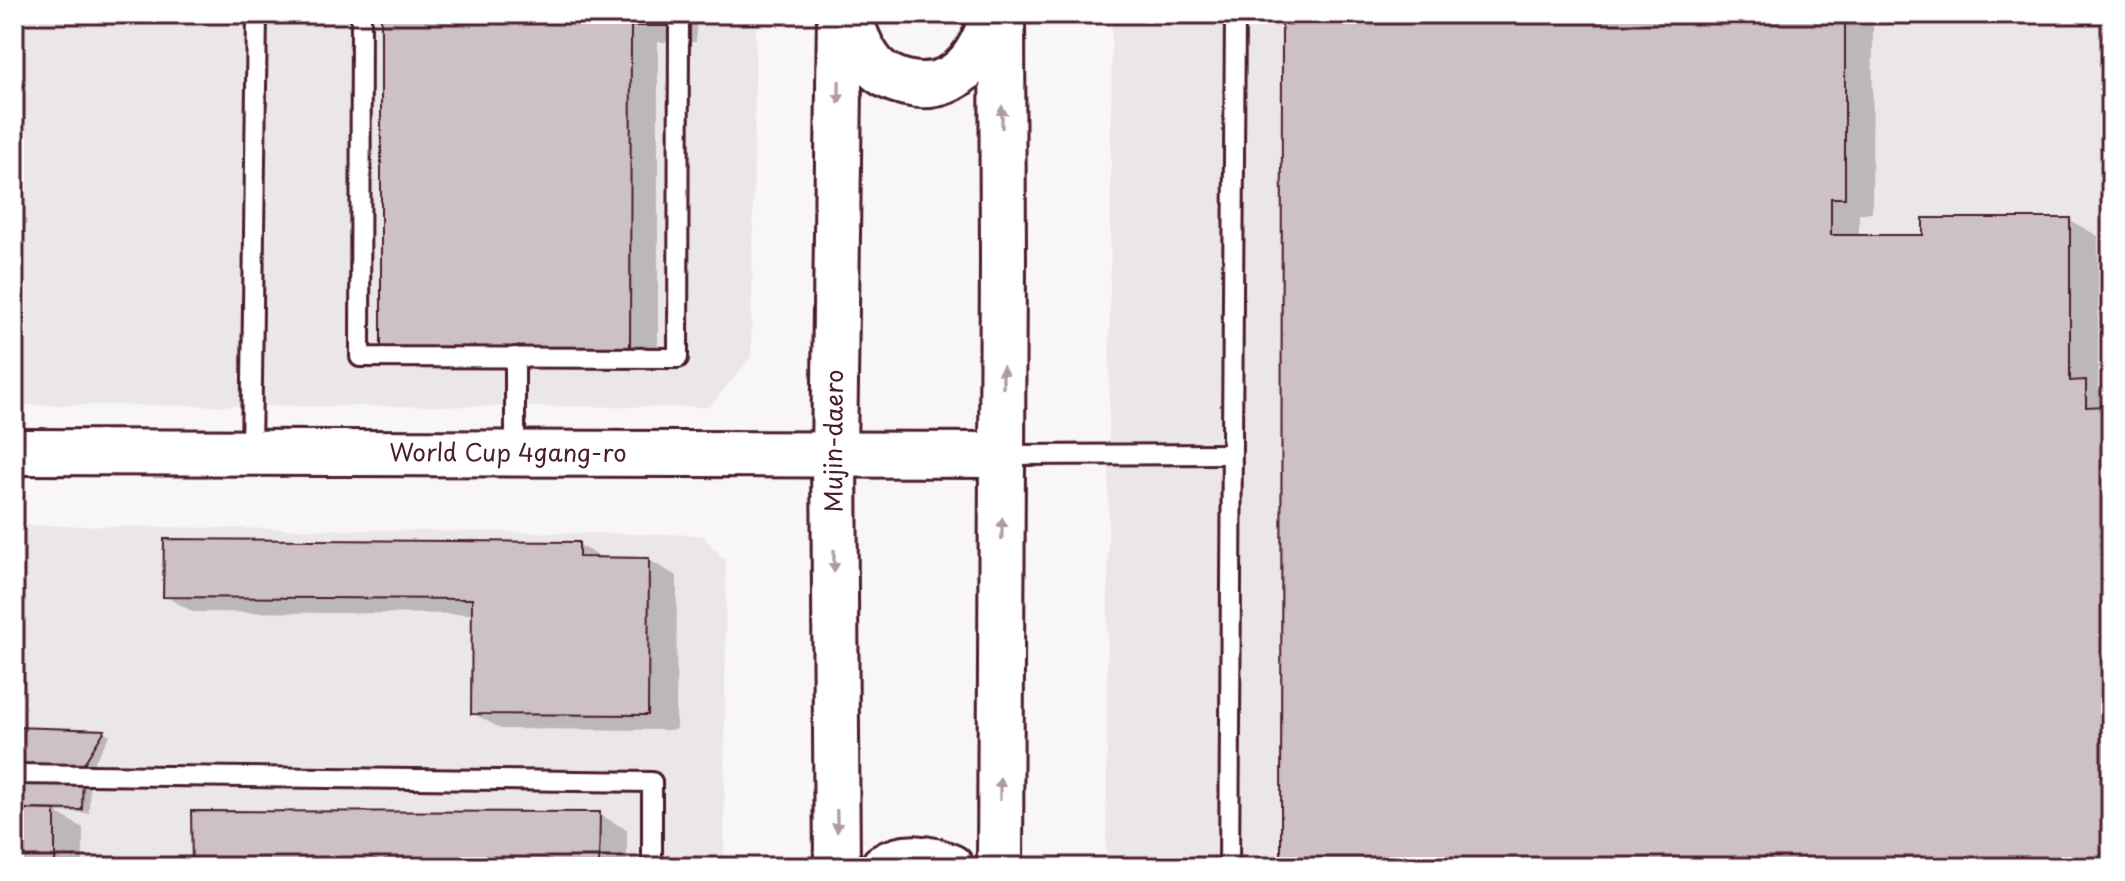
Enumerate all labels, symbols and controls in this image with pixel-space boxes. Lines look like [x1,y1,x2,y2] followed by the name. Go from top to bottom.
[833,80,845,105] one-way arrow
[996,104,1009,129] one-way arrow
[997,364,1009,389] one-way arrow
[814,369,851,513] street label: Mujin-daero
[389,433,627,470] street label: World Cup 4gang-ro
[996,516,1008,541] one-way arrow
[828,549,840,574] one-way arrow
[994,776,1006,801] one-way arrow
[830,809,843,834] one-way arrow

